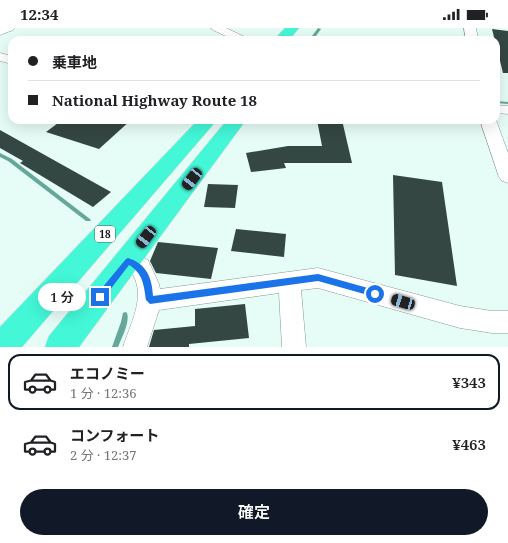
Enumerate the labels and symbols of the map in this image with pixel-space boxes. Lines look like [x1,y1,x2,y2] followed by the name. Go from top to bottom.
[180,166,204,192] car
[134,224,158,250] car
[95,226,115,242] road number: 18
[38,283,86,311] callout: 1 分
[366,285,384,303] route start
[91,288,109,306] route end
[390,293,416,311] car

